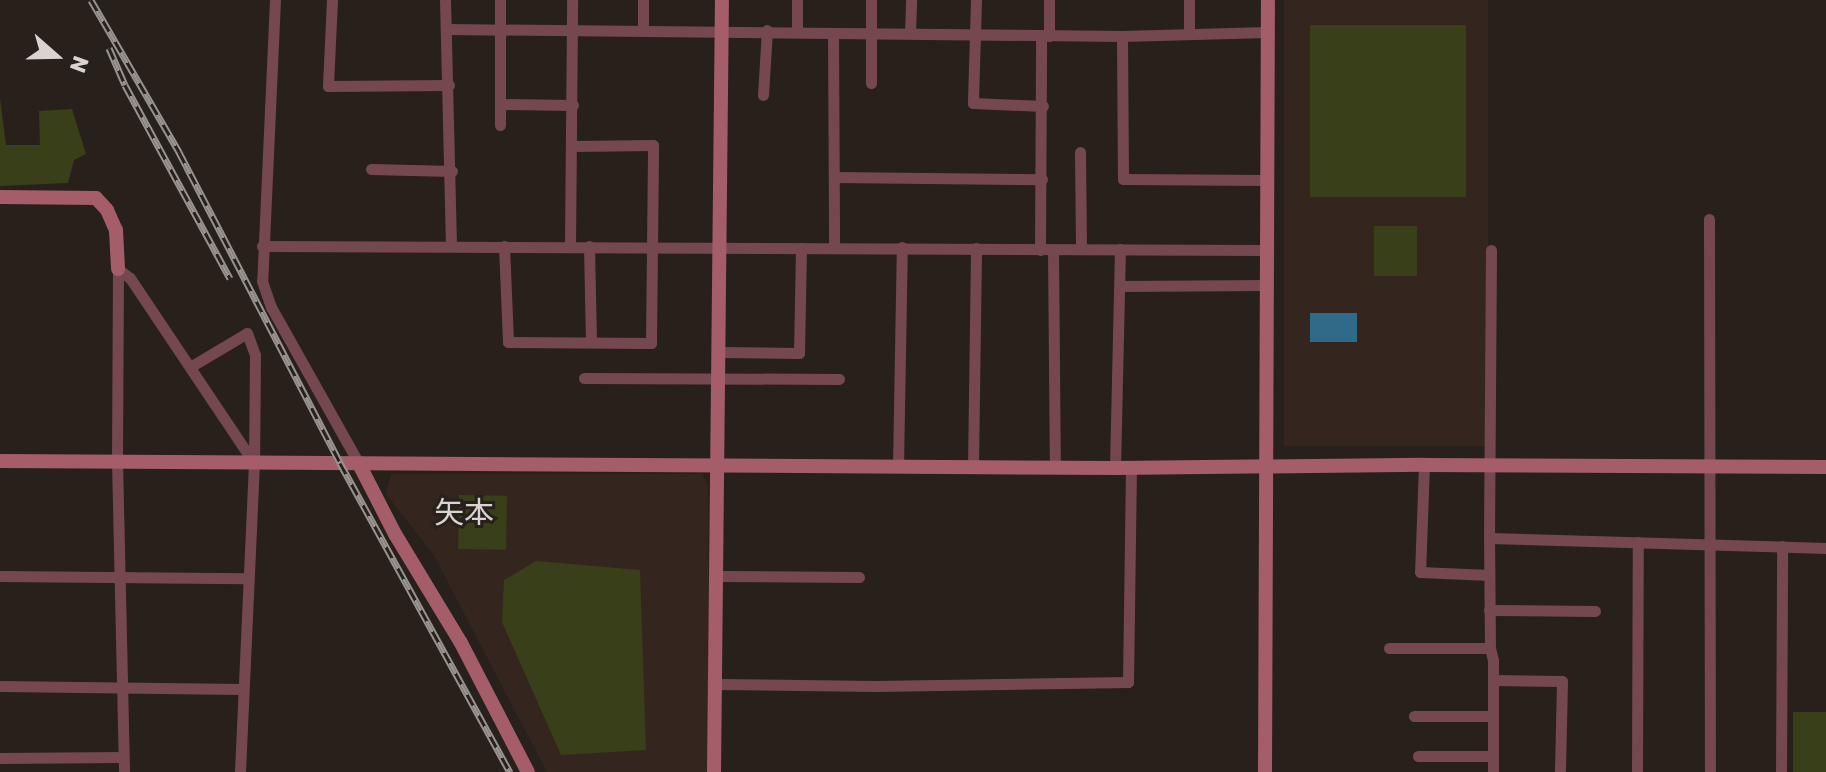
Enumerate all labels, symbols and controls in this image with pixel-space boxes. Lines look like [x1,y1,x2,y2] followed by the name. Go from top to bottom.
[16,16,96,96] north arrow
[64,52,94,76] text: N
[434,495,494,531] district label: 矢本

